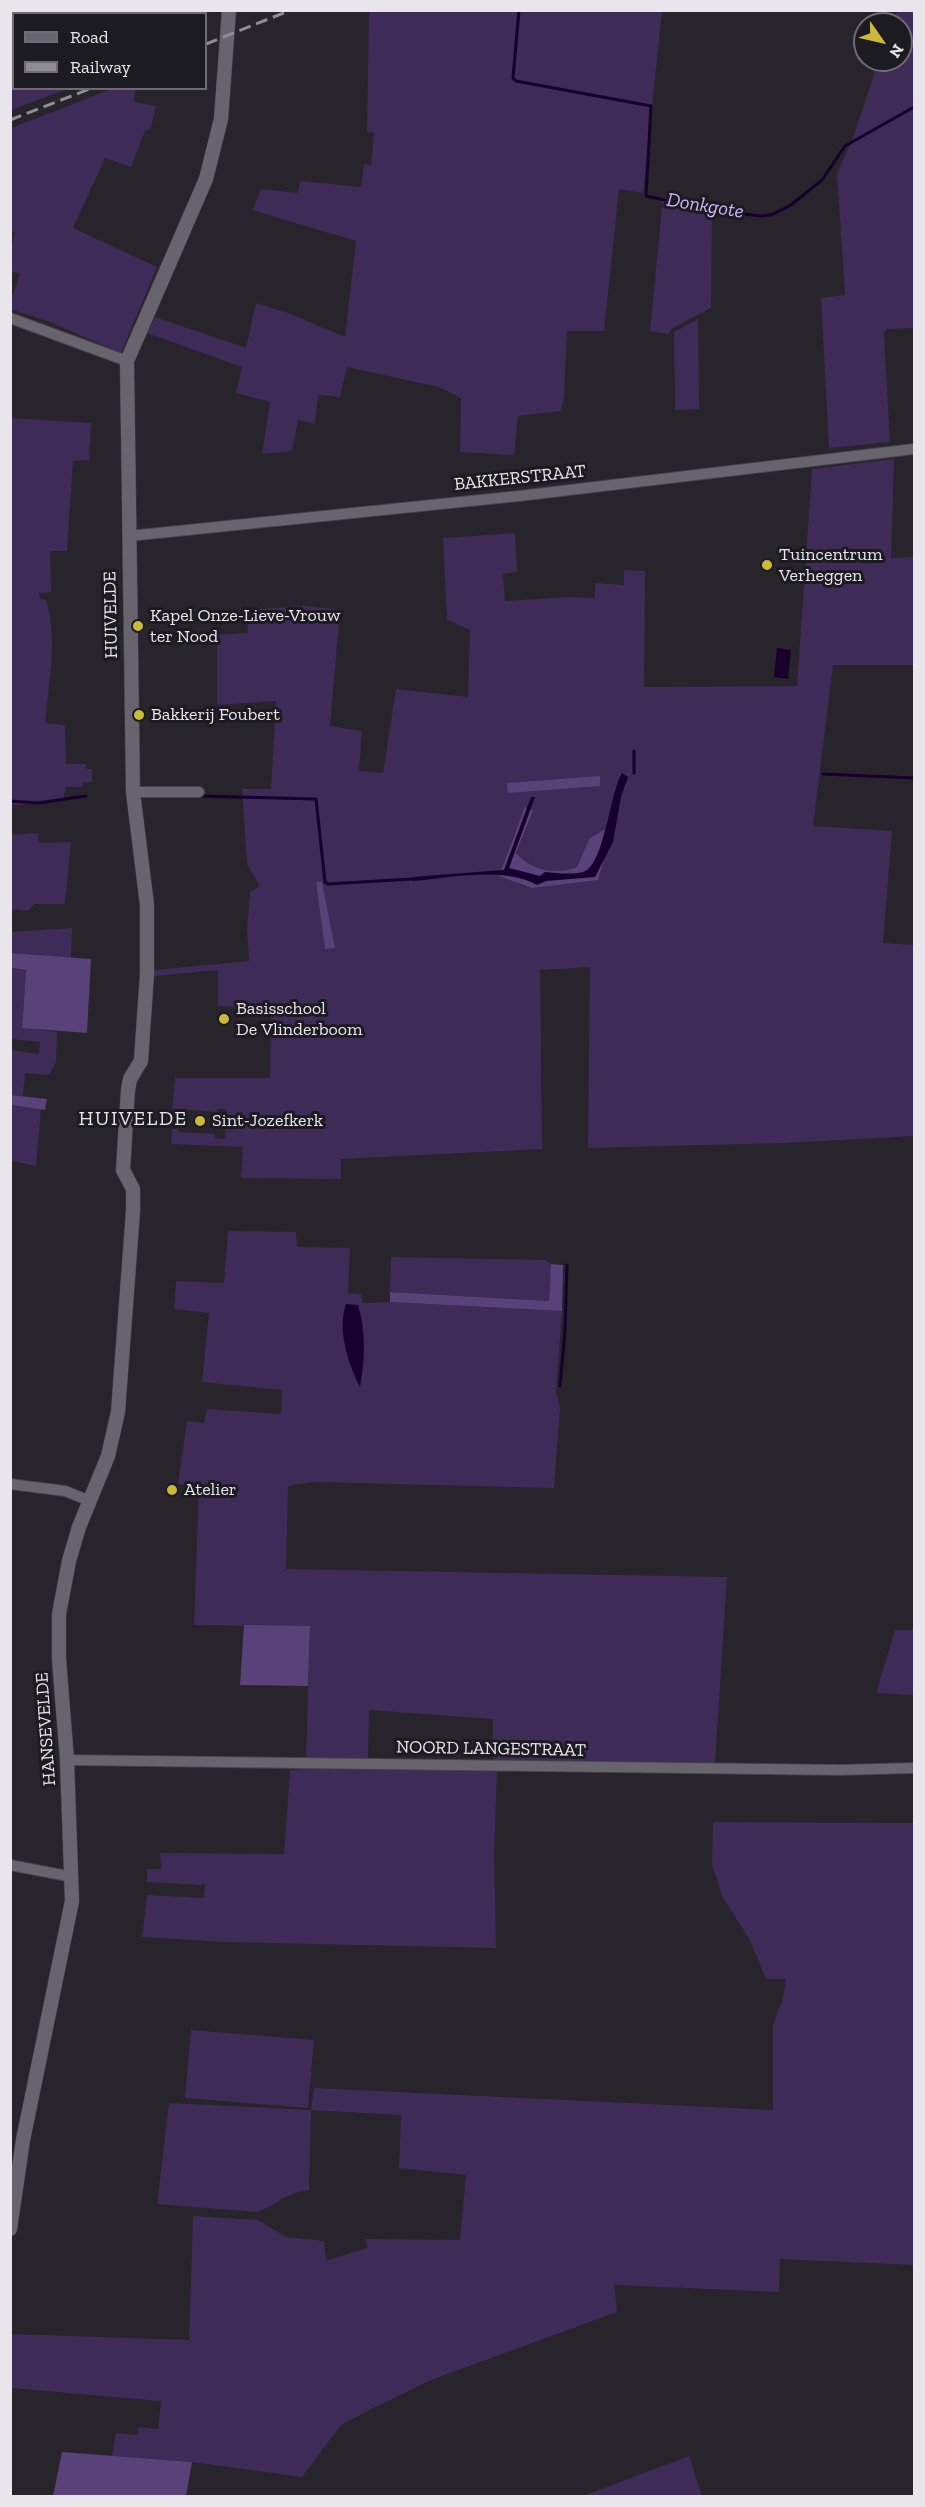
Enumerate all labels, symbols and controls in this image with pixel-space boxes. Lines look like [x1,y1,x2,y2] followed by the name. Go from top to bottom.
[12,12,207,90] legend
[853,12,913,72] north arrow
[70,26,109,48] text: Road
[885,41,908,62] text: N
[70,56,131,78] text: Railway
[665,188,745,224] water label: Donkgote
[453,460,587,496] street label: BAKKERSTRAAT
[779,544,883,586] place label: Tuincentrum Verheggen
[760,558,774,572] marker: Tuincentrum Verheggen
[99,571,123,659] street label: HUIVELDE
[150,605,340,648] place label: Kapel Onze-Lieve-Vrouw ter Nood
[131,619,145,633] marker: Kapel Onze-Lieve-Vrouw ter Nood
[151,704,280,726] place label: Bakkerij Foubert
[132,708,146,722] marker: Bakkerij Foubert
[236,998,363,1040] place label: Basisschool De Vlinderboom
[217,1012,231,1026] marker: Basisschool De Vlinderboom
[78,1107,188,1131] district label: HUIVELDE
[212,1110,323,1132] place label: Sint-Jozefkerk
[193,1114,207,1128] marker: Sint-Jozefkerk
[184,1479,236,1501] place label: Atelier
[165,1483,179,1497] marker: Atelier
[31,1671,61,1787] street label: HANSEVELDE
[396,1737,586,1761] street label: NOORD LANGESTRAAT

